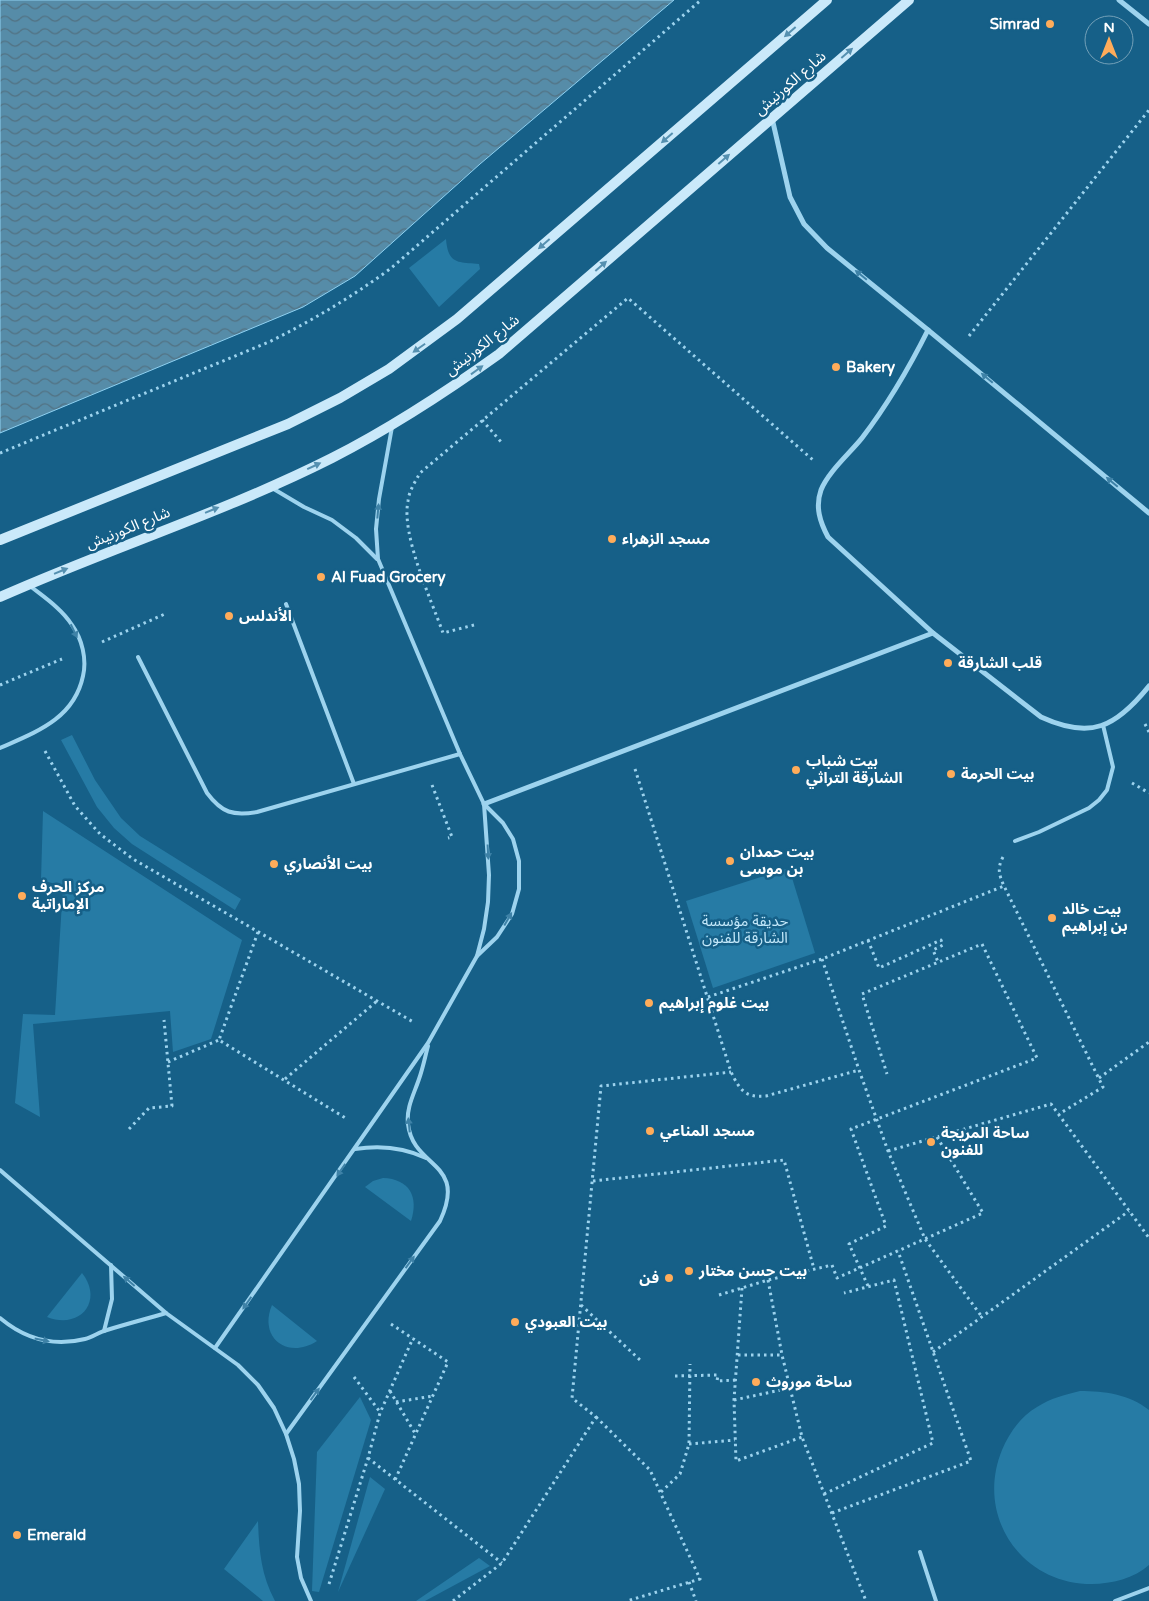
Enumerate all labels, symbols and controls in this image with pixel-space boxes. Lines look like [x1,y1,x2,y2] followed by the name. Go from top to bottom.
[990,15,1040,33] place label: Simrad
[1084,15,1134,65] north arrow
[1044,18,1056,30] marker: Simrad
[1103,19,1115,36] text: N
[784,26,796,37] one-way arrow
[750,47,832,121] street label: شارع الكورنيش
[841,48,853,59] one-way arrow
[661,132,673,143] one-way arrow
[717,154,730,165] one-way arrow
[538,238,550,249] one-way arrow
[594,260,607,271] one-way arrow
[854,270,867,281] one-way arrow
[441,310,525,382] street label: شارع الكورنيش
[412,343,426,353] one-way arrow
[846,358,895,377] place label: Bakery
[830,361,842,373] marker: Bakery
[470,365,484,375] one-way arrow
[981,372,993,384] one-way arrow
[307,462,321,470] one-way arrow
[1105,476,1118,487] one-way arrow
[83,503,174,556] street label: شارع الكورنيش
[374,503,382,519] one-way arrow
[205,506,220,514] one-way arrow
[622,530,710,548] place label: مسجد الزهراء
[606,533,618,545] marker: مسجد الزهراء
[54,567,69,575] one-way arrow
[331,568,445,587] place label: Al Fuad Grocery
[315,571,327,583] marker: Al Fuad Grocery
[239,607,292,625] place label: الأندلس
[223,610,235,622] marker: الأندلس
[70,623,79,638] one-way arrow
[958,654,1042,672] place label: قلب الشارقة
[942,657,954,669] marker: قلب الشارقة
[806,752,903,789] place label: بيت شباب الشارقة التراثي
[790,764,802,776] marker: بيت شباب الشارقة التراثي
[961,765,1035,783] place label: بيت الحرمة
[945,768,957,780] marker: بيت الحرمة
[740,843,815,878] place label: بيت حمدان بن موسى
[484,845,492,861] one-way arrow
[284,855,373,875] place label: بيت الأنصاري
[724,855,736,867] marker: بيت حمدان بن موسى
[268,858,280,870] marker: بيت الأنصاري
[32,878,104,914] place label: مركز الحرف الإماراتية
[16,890,28,902] marker: مركز الحرف الإماراتية
[1062,900,1128,937] place label: بيت خالد بن إبراهيم
[504,912,513,925] one-way arrow
[702,912,788,947] park label: حديقة مؤسسة الشارقة للفنون
[1046,912,1058,924] marker: بيت خالد بن إبراهيم
[659,994,769,1014] place label: بيت غلوم إبراهيم
[643,997,655,1009] marker: بيت غلوم إبراهيم
[405,1116,413,1132] one-way arrow
[660,1122,755,1142] place label: مسجد المناعي
[941,1124,1029,1159] place label: ساحة المريجة للفنون
[644,1125,656,1137] marker: مسجد المناعي
[925,1136,937,1148] marker: ساحة المريجة للفنون
[336,1163,346,1176] one-way arrow
[405,1256,415,1269] one-way arrow
[698,1262,807,1280] place label: بيت حسن مختار
[683,1265,695,1277] marker: بيت حسن مختار
[639,1269,659,1287] place label: فن
[663,1272,675,1284] marker: فن
[124,1275,136,1287] one-way arrow
[242,1296,252,1309] one-way arrow
[525,1313,607,1333] place label: بيت العبودي
[509,1316,521,1328] marker: بيت العبودي
[35,1336,50,1344] one-way arrow
[766,1373,852,1391] place label: ساحة موروث
[750,1376,762,1388] marker: ساحة موروث
[310,1387,320,1401] one-way arrow
[27,1526,86,1544] place label: Emerald
[11,1529,23,1541] marker: Emerald

